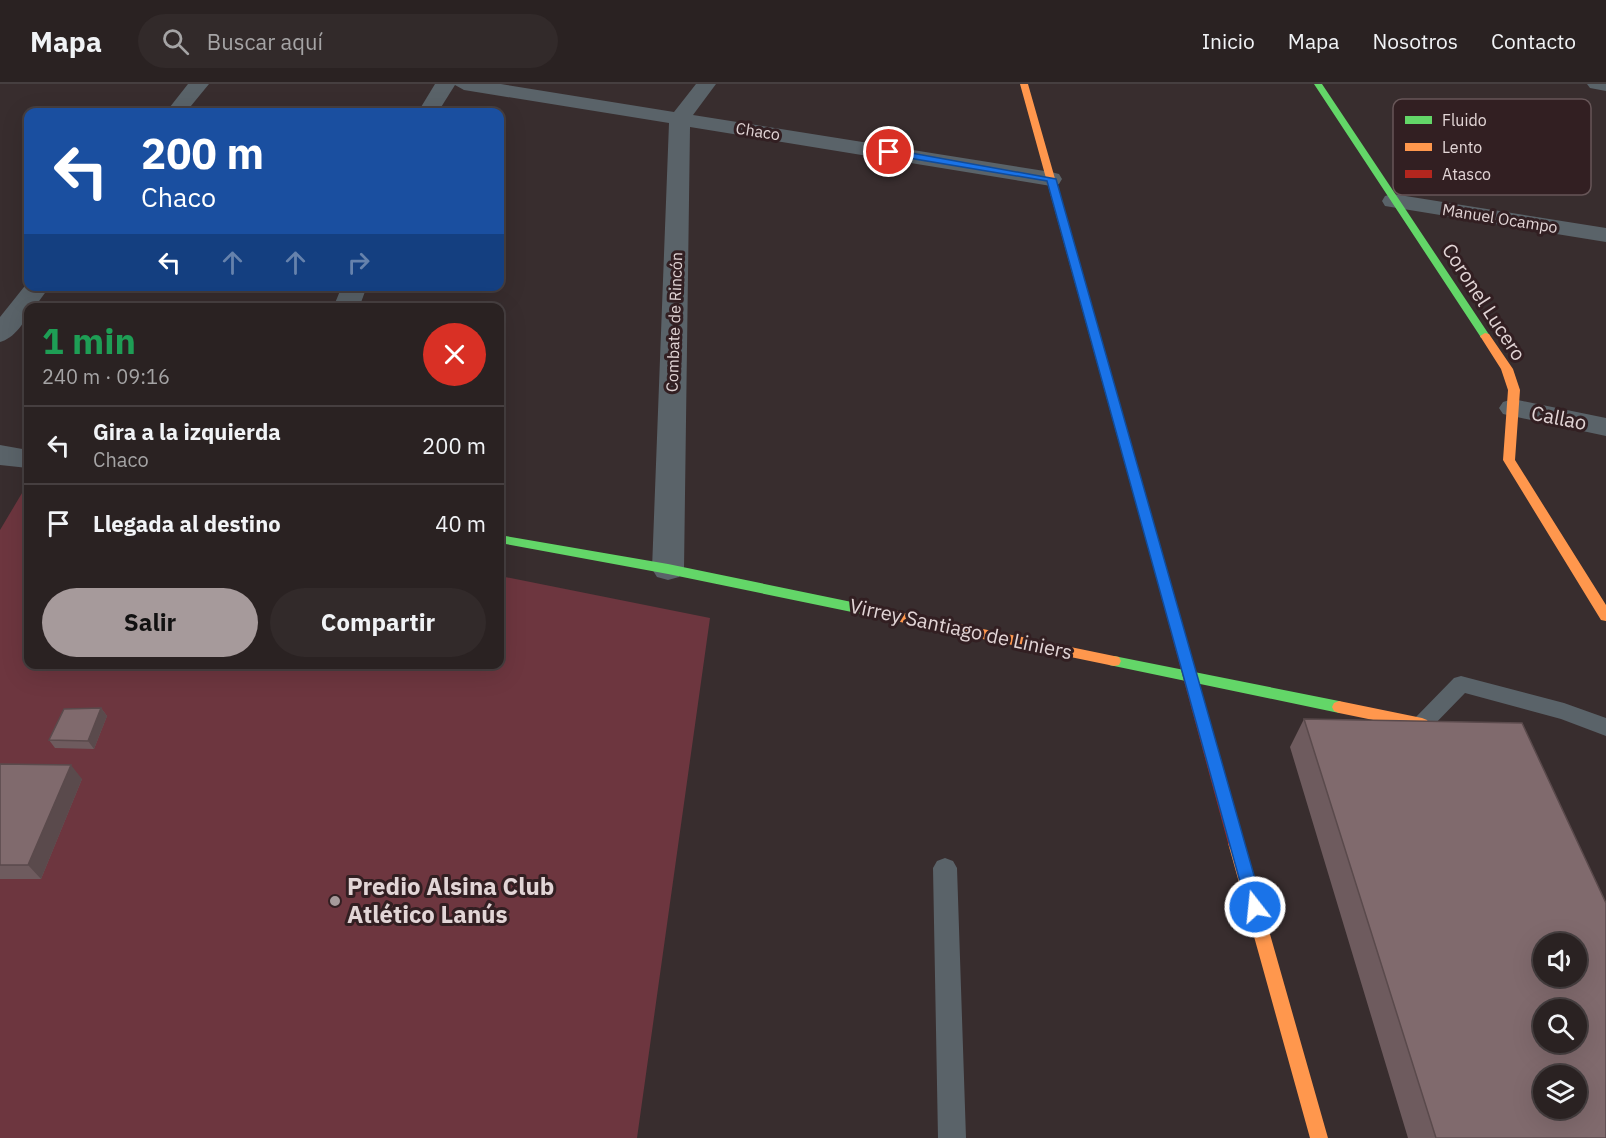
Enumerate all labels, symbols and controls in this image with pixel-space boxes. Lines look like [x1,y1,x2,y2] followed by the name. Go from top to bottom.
[138,14,558,68] search box
[30,23,102,60] text: Mapa
[159,25,192,58] icon: search
[207,27,323,56] text: Buscar aquí
[1202,27,1255,55] text: Inicio
[1288,27,1340,55] text: Mapa
[1373,27,1458,55] text: Nosotros
[1491,27,1576,55] text: Contacto
[1393,99,1591,195] legend
[1442,110,1487,130] text: Fluido
[734,118,782,144] street label: Chaco
[141,126,264,181] text: 200 m
[863,126,914,177] pin
[42,132,120,210] icon: left
[872,135,905,168] icon: arrive
[1442,137,1482,157] text: Lento
[1442,164,1491,184] text: Atasco
[141,179,216,214] text: Chaco
[1441,199,1559,237] street label: Manuel Ocampo
[1436,238,1533,366] street label: Coronel Lucero
[153,246,186,279] icon: left
[216,246,249,279] icon: ahead
[279,246,312,279] icon: ahead
[342,246,375,279] icon: right
[662,252,686,392] street label: Combate de Rincón
[42,317,136,364] text: 1 min
[423,323,486,386] button: close
[42,363,170,390] text: 240 m · 09:16
[1529,399,1589,436] street label: Callao
[93,417,281,446] text: Gira a la izquierda
[42,429,75,462] icon: left
[422,431,486,460] text: 200 m
[93,446,149,473] text: Chaco
[42,507,75,540] icon: arrive
[93,509,281,538] text: Llegada al destino
[435,509,486,538] text: 40 m
[42,588,258,657] button: Salir
[270,588,486,657] button: Compartir
[847,592,1075,665] street label: Virrey Santiago de Liniers
[347,870,554,930] place label: Predio Alsina Club Atlético Lanús
[1223,875,1287,939] position arrow
[328,894,342,908] marker: Predio Alsina Club Atlético Lanús
[1533,933,1587,1119] map controls
[1533,933,1587,987] button: sound
[1533,999,1587,1053] button: search
[1533,1065,1587,1119] button: layers

